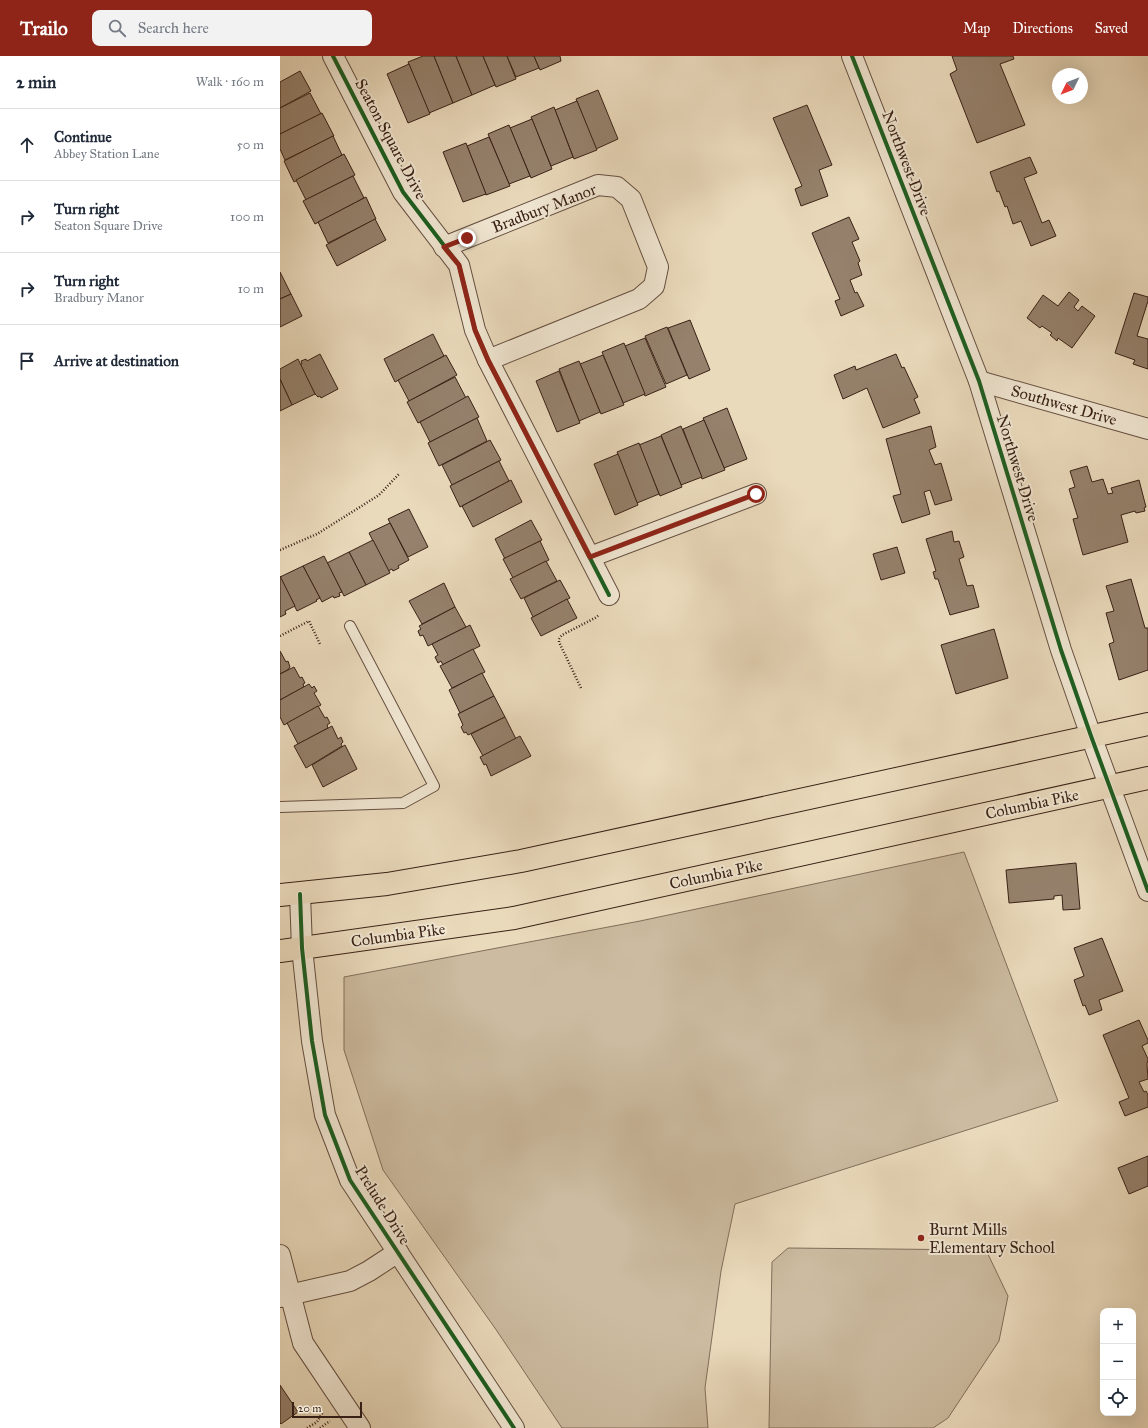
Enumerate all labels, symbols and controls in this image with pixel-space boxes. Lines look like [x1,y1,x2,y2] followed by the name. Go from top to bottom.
[92,10,372,46] search box
[20,17,68,40] text: Trailo
[106,17,128,39] icon: search
[138,19,209,37] text: Search here
[963,20,990,37] text: Map
[1012,20,1073,37] text: Directions
[1095,20,1128,37] text: Saved
[1052,68,1088,104] north arrow
[16,72,56,93] text: 2 min
[196,74,264,90] text: Walk · 160 m
[350,76,431,203] street label: Seaton Square Drive
[878,108,936,218] street label: Northwest Drive
[54,128,112,146] text: Continue
[16,134,38,156] icon: ahead
[237,137,264,153] text: 50 m
[54,146,159,162] text: Abbey Station Lane
[489,179,599,237] street label: Bradbury Manor
[54,200,119,218] text: Turn right
[16,206,38,228] icon: right
[230,209,264,225] text: 100 m
[54,218,163,234] text: Seaton Square Drive
[458,229,476,247] route end
[54,272,119,290] text: Turn right
[16,278,38,300] icon: right
[238,281,264,297] text: 10 m
[54,290,144,306] text: Bradbury Manor
[16,350,38,372] icon: arrive
[54,352,179,370] text: Arrive at destination
[1009,381,1119,429] street label: Southwest Drive
[993,412,1043,524] street label: Northwest Drive
[747,485,765,503] route start
[984,785,1081,823] street label: Columbia Pike
[668,855,765,893] street label: Columbia Pike
[350,919,447,951] street label: Columbia Pike
[351,1162,415,1248] street label: Prelude Drive
[929,1220,1055,1257] place label: Burnt Mills Elementary School
[916,1233,926,1243] marker: Burnt Mills Elementary School
[1100,1308,1136,1416] map controls
[1100,1308,1136,1344] button: +
[1100,1344,1136,1380] button: −
[1100,1380,1136,1416] button: locate
[292,1400,362,1419] scale bar
[298,1402,321,1415] text: 20 m

